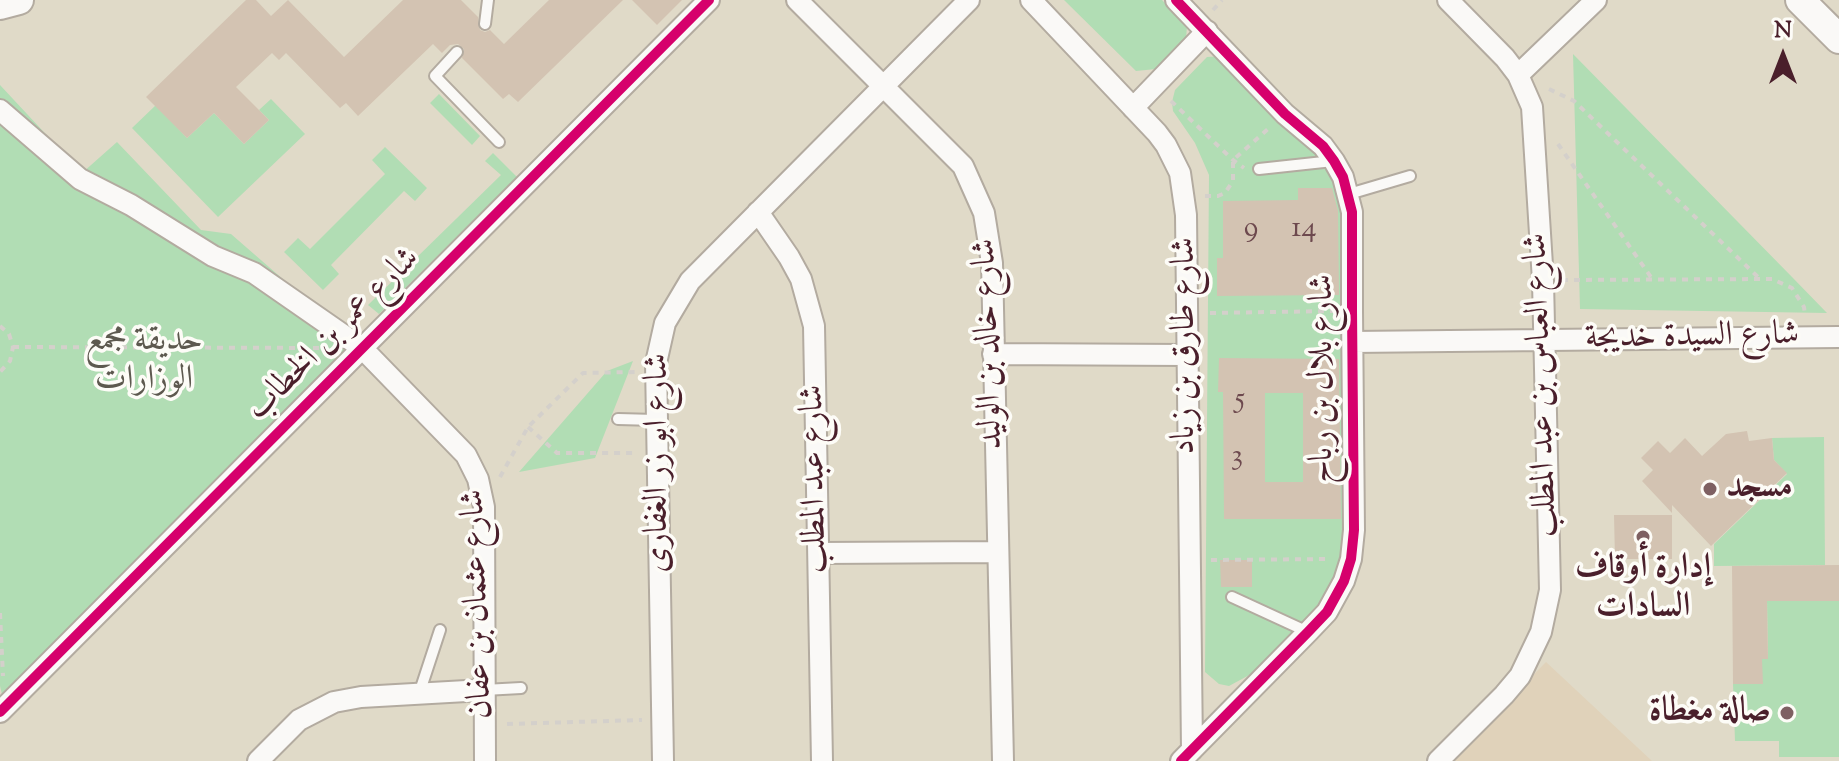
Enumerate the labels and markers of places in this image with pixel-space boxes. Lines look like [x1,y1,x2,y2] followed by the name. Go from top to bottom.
[1726,469,1793,509] place label: مسجد
[1701,480,1719,498] marker: مسجد
[1634,528,1652,546] marker: إدارة أوقاف السادات
[1575,550,1711,630] place label: إدارة أوقاف السادات
[1649,693,1771,733] place label: صالة مغطاة
[1778,704,1796,722] marker: صالة مغطاة

